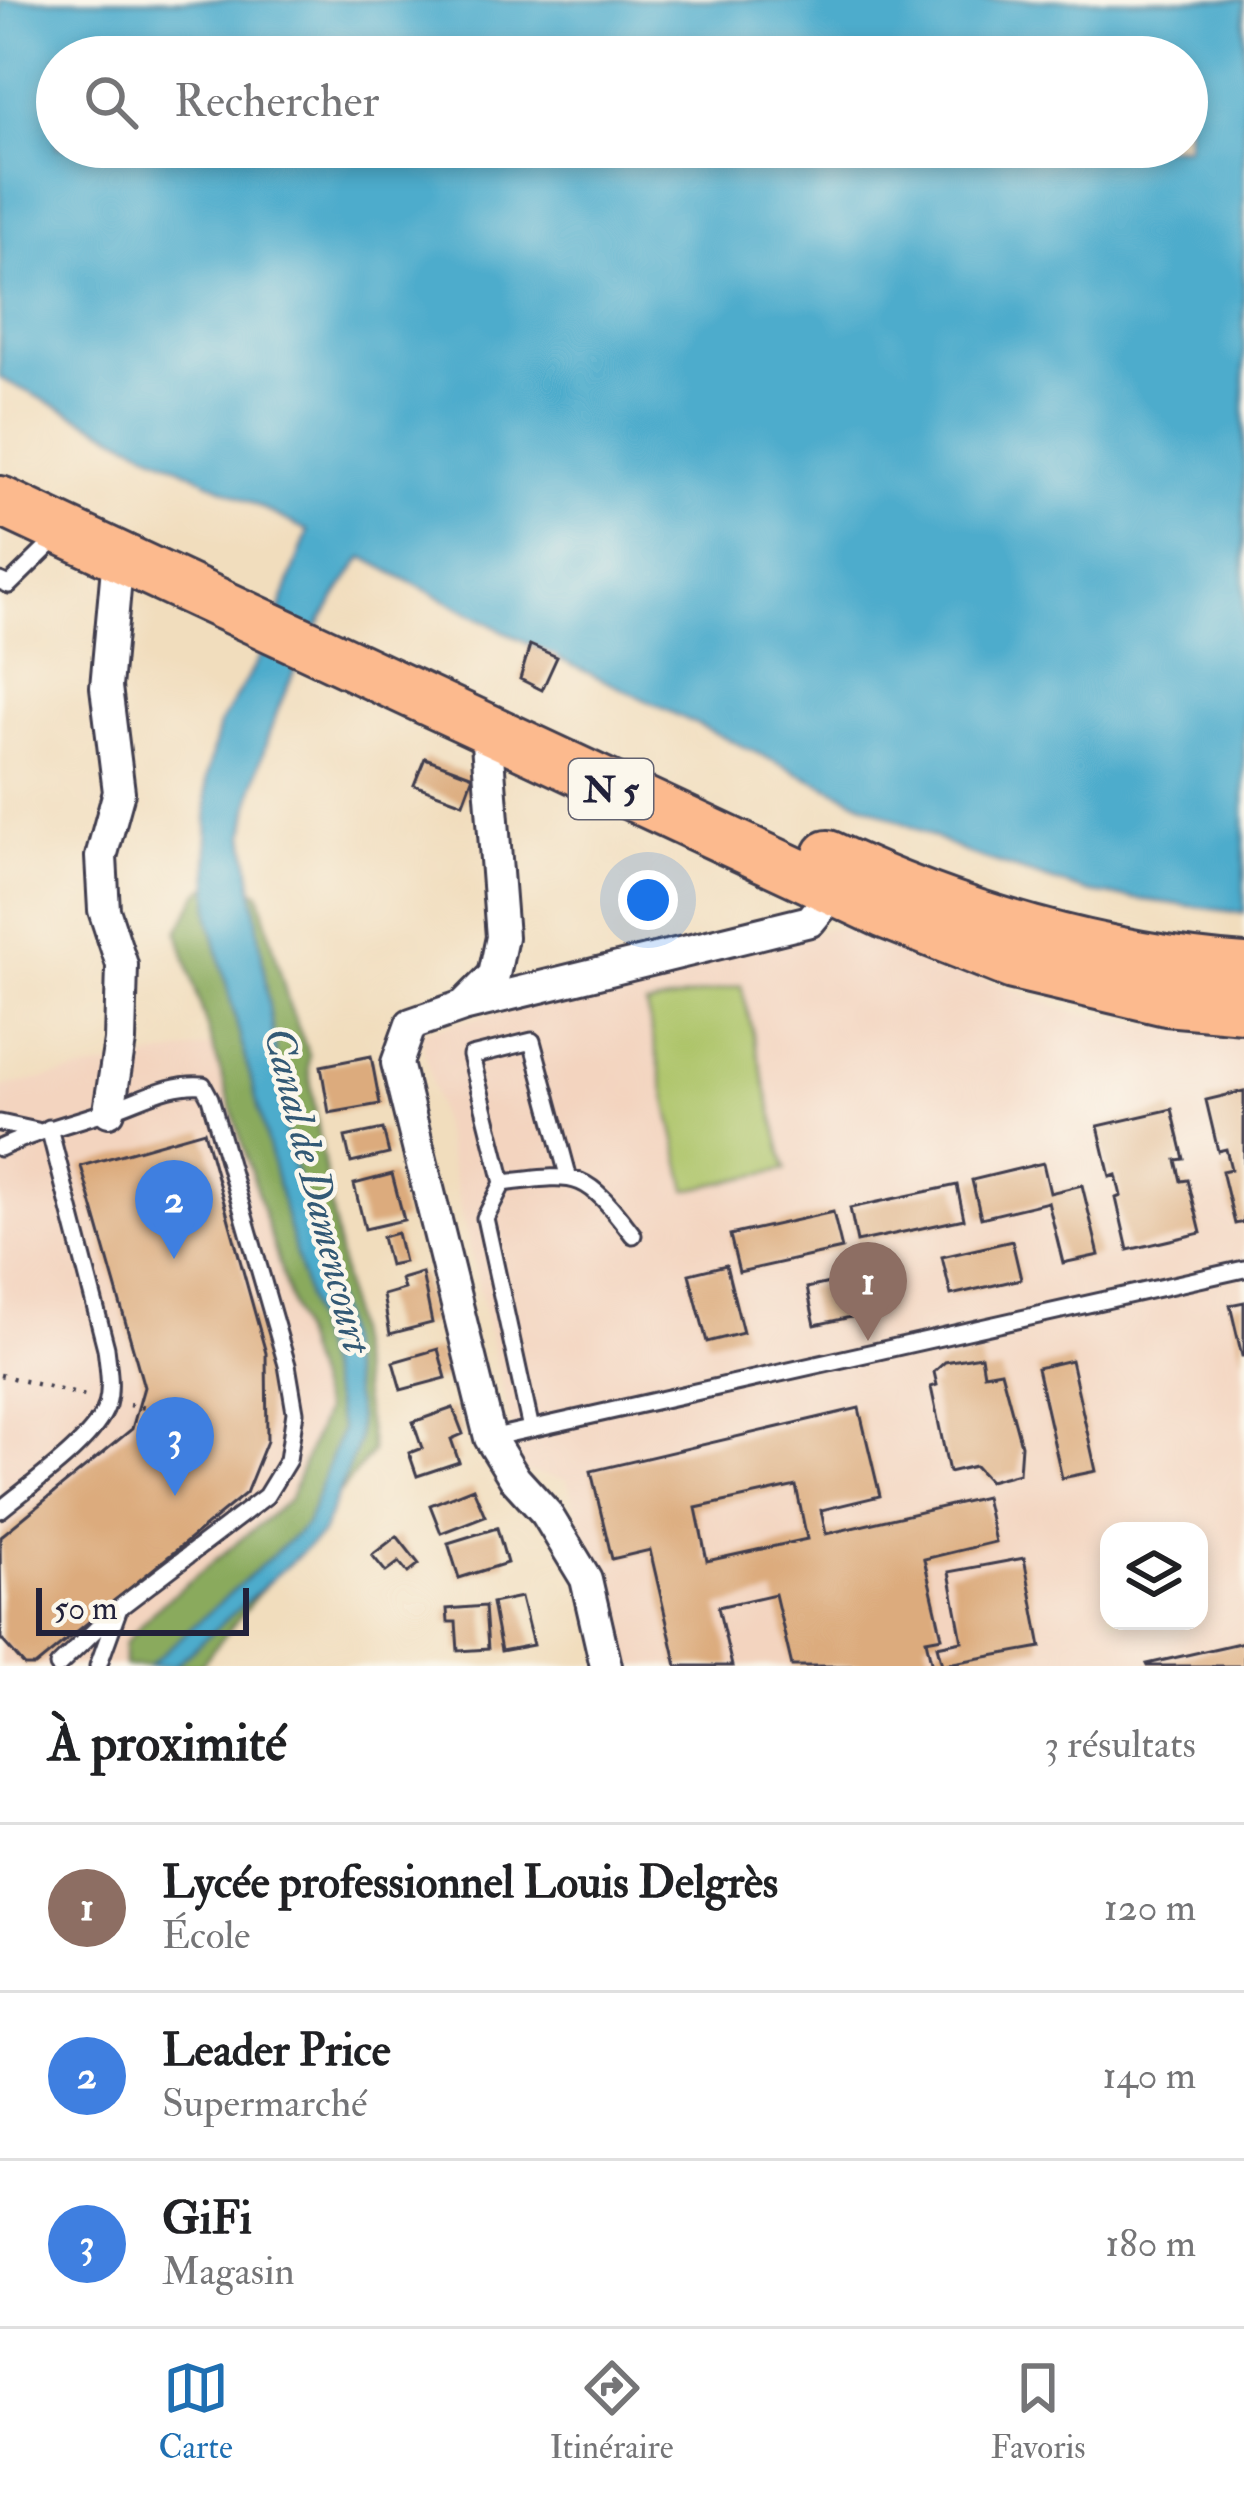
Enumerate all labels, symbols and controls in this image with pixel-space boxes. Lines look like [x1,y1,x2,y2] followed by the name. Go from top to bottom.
[36,36,1208,168] search box
[78,69,144,135] icon: search
[174,74,379,130] text: Rechercher
[569,759,653,819] road number: N 5
[618,870,678,930] your location
[251,1022,383,1361] water label: Canal de Damencourt
[135,1160,213,1259] pin: 2
[829,1242,907,1341] pin: 1
[136,1397,214,1496] pin: 3
[1100,1522,1208,1630] map controls
[1100,1522,1208,1630] button: layers
[36,1582,249,1635] scale bar
[54,1588,118,1629] text: 50 m
[48,1712,287,1776] text: À proximité
[1044,1720,1196,1769] text: 3 résultats
[162,1855,778,1911] text: Lycée professionnel Louis Delgrès
[80,1883,94,1932] text: 1
[1104,1883,1196,1932] text: 120 m
[162,1911,250,1960] text: École
[162,2023,391,2079] text: Leader Price
[77,2051,97,2100] text: 2
[1103,2051,1196,2100] text: 140 m
[162,2079,367,2128] text: Supermarché
[162,2191,252,2247] text: GiFi
[80,2219,94,2268] text: 3
[1105,2219,1196,2268] text: 180 m
[162,2247,295,2296] text: Magasin
[158,2355,233,2468] tab: Carte
[550,2355,674,2468] tab: Itinéraire
[990,2355,1086,2468] tab: Favoris

